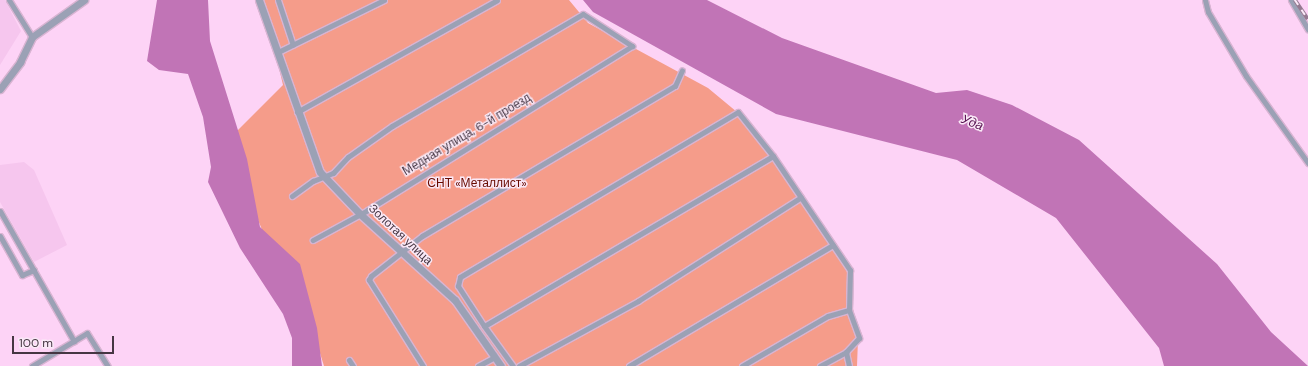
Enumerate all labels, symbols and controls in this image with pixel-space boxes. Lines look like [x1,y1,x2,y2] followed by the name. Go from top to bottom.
[400,91,534,179] street label: Медная улица, 6-й проезд
[959,112,985,134] water label: Уда
[427,177,527,191] park label: СНТ «Металлист»
[365,202,435,268] street label: Золотая улица
[14,328,116,354] scale bar
[19,335,53,351] text: 100 m

